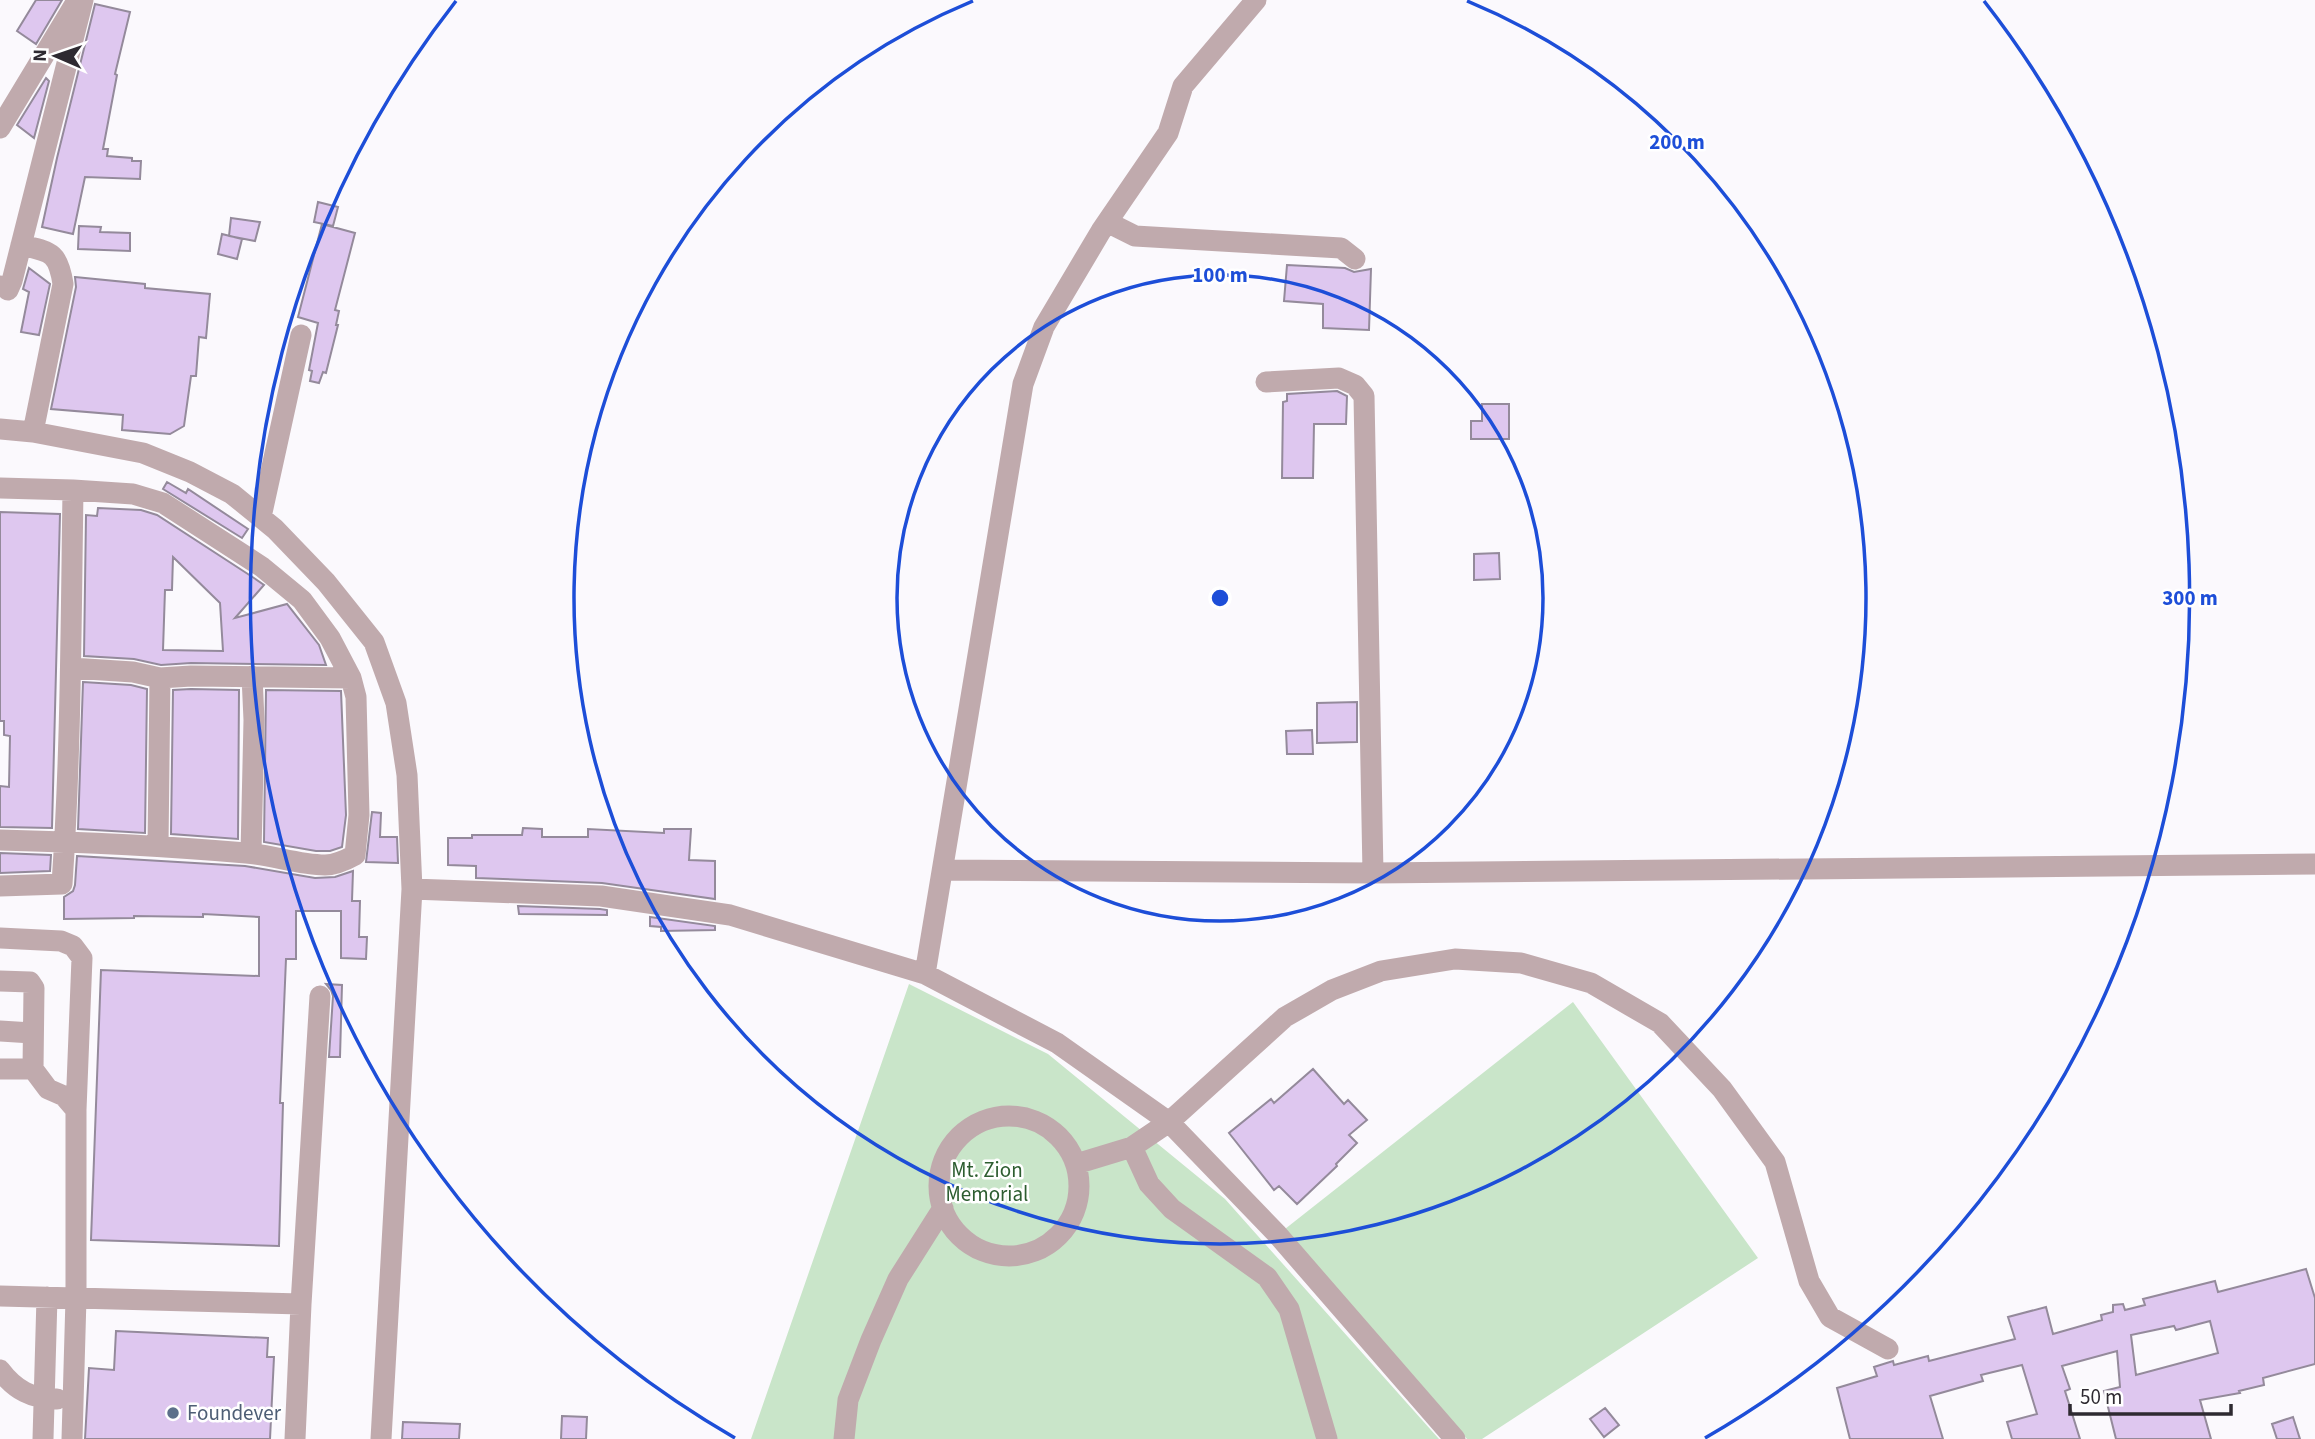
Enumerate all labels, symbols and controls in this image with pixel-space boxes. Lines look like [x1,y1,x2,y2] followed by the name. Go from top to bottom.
[21,21,91,91] north arrow
[27,49,54,62] text: N
[1649,127,1705,157] text: 200 m
[1192,260,1248,290] text: 100 m
[2162,583,2218,613] text: 300 m
[1208,586,1232,610] centre of rings
[946,1155,1028,1209] park label: Mt. Zion Memorial
[2070,1372,2231,1416] scale bar
[2080,1382,2122,1412] text: 50 m
[187,1398,282,1428] place label: Foundever
[165,1405,181,1421] marker: Foundever

